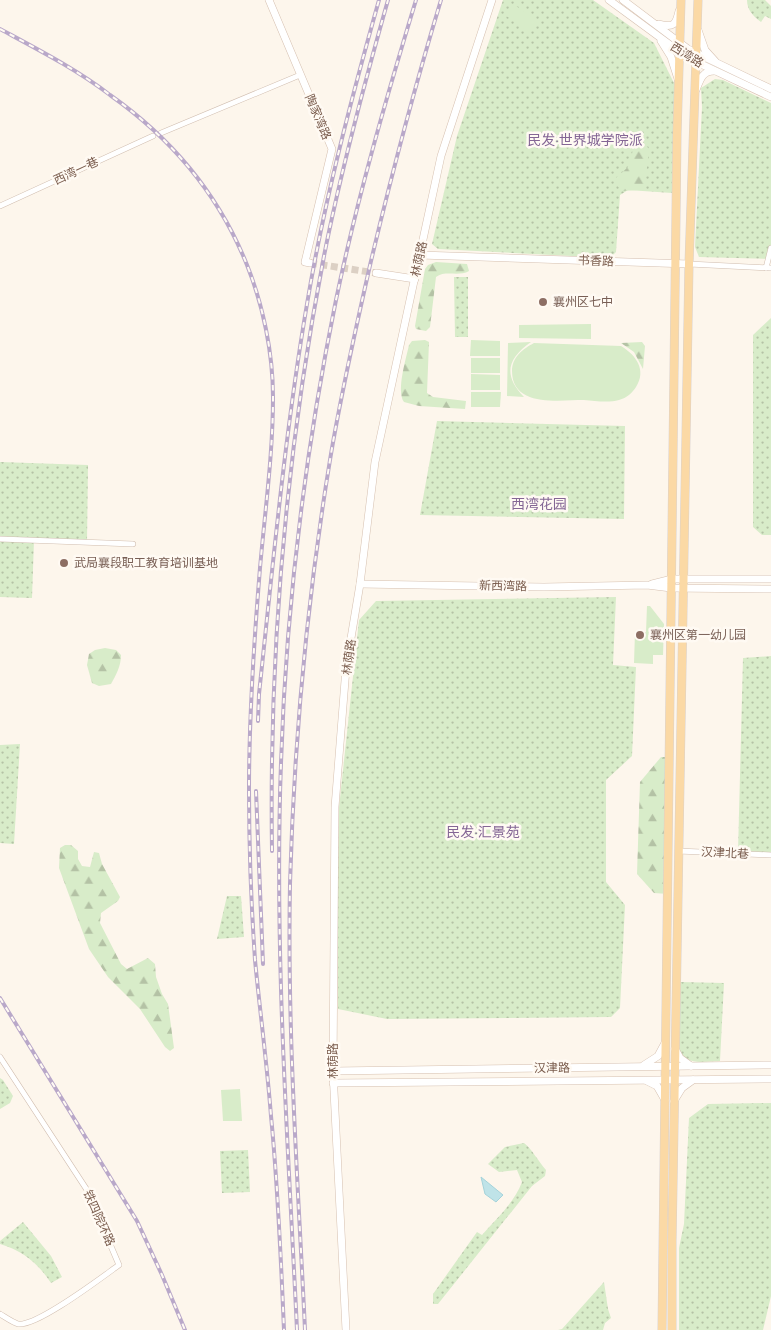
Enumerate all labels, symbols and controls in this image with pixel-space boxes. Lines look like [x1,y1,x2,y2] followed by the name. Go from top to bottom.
[668,40,706,70] street label: 西湾路
[302,92,334,142] street label: 陶家湾路
[527,132,643,149] district label: 民发·世界城学院派
[51,155,101,187] street label: 西湾一巷
[408,240,430,278] street label: 林荫路
[578,253,614,269] street label: 书香路
[553,295,613,309] place label: 襄州区七中
[537,296,549,308] marker: 襄州区七中
[511,496,567,513] district label: 西湾花园
[74,556,218,570] place label: 武局襄段职工教育培训基地
[58,557,70,569] marker: 武局襄段职工教育培训基地
[479,579,527,593] street label: 新西湾路
[650,628,746,642] place label: 襄州区第一幼儿园
[634,629,646,641] marker: 襄州区第一幼儿园
[340,638,358,676] street label: 林荫路
[446,824,520,841] district label: 民发·汇景苑
[701,845,749,861] street label: 汉津北巷
[326,1043,340,1079] street label: 林荫路
[534,1061,570,1075] street label: 汉津路
[80,1188,118,1248] street label: 铁四院环路

